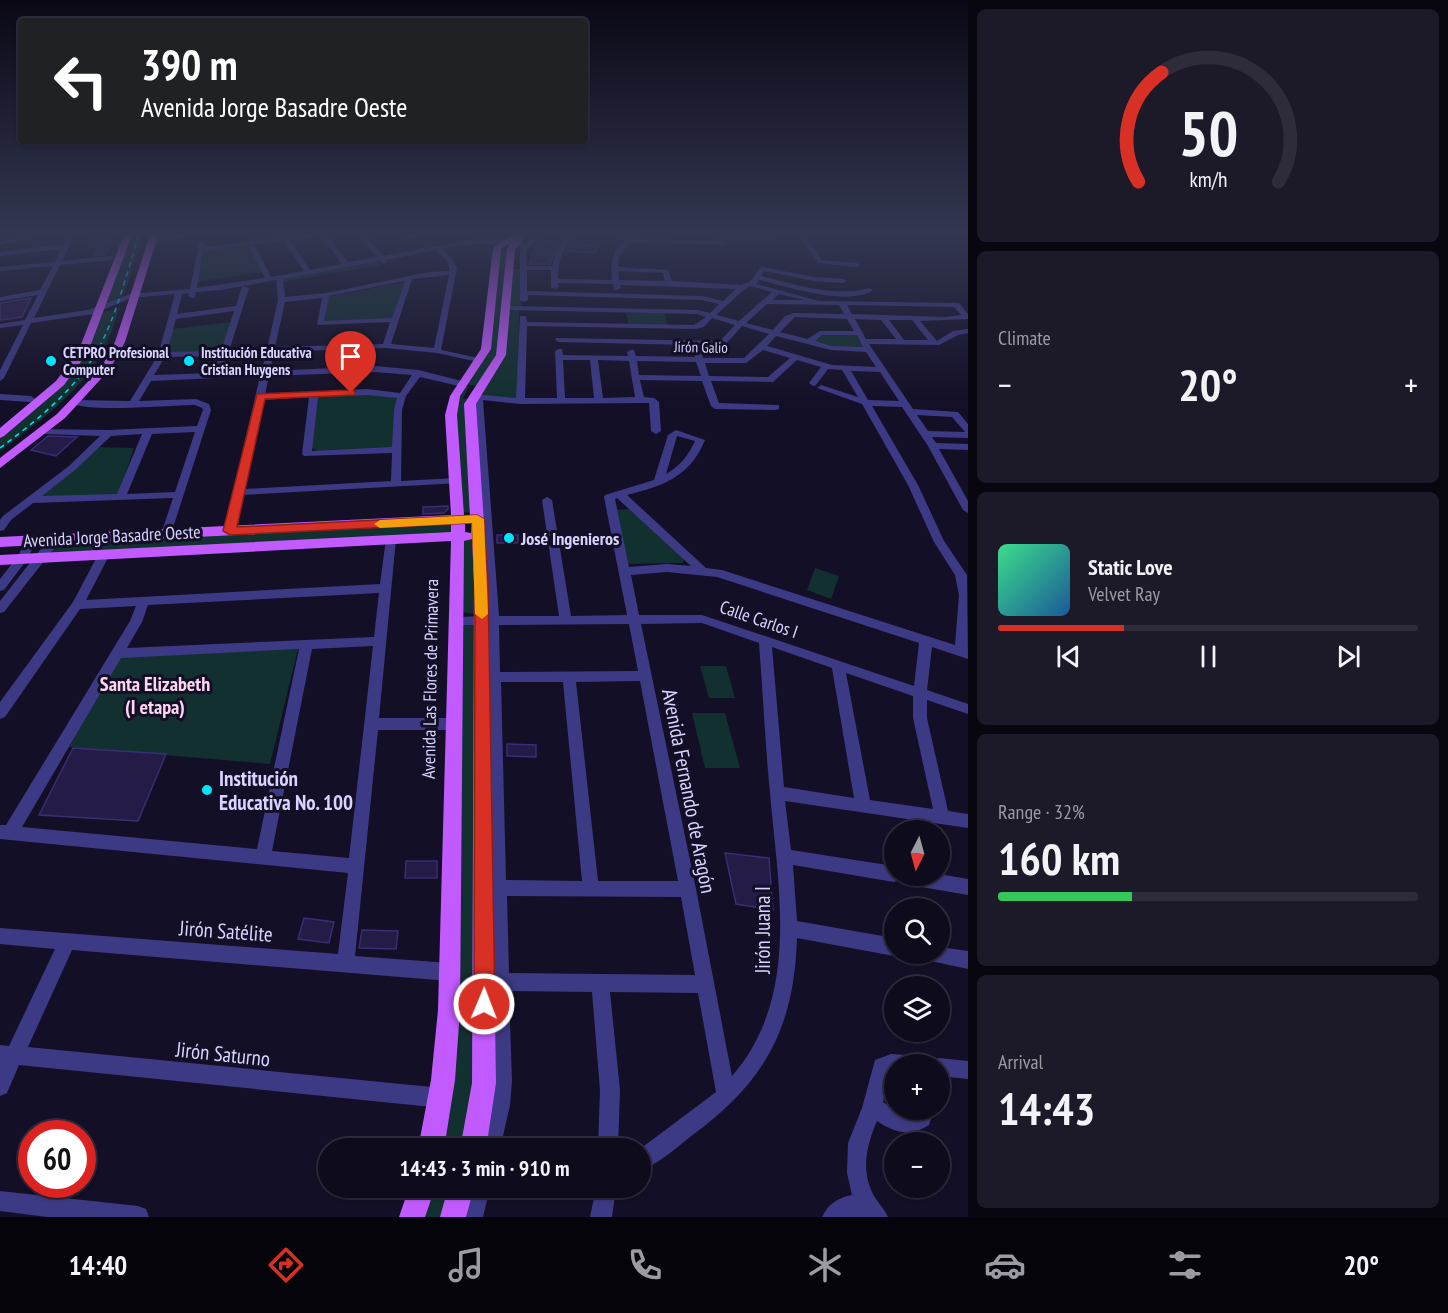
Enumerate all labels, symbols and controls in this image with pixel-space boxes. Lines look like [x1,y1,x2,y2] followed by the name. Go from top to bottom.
[141,37,238,92] text: 390 m
[42,42,120,120] icon: left
[141,90,407,124] text: Avenida Jorge Basadre Oeste
[1178,92,1238,173] text: 50
[1189,166,1227,194] text: km/h
[998,325,1051,351] text: Climate
[325,331,376,393] pin
[673,337,728,357] street label: Jirón Galio
[334,340,367,373] icon: arrive
[63,343,169,379] place label: CETPRO Profesional Computer
[201,343,312,379] place label: Institución Educativa Cristian Huygens
[44,354,58,368] marker: CETPRO Profesional Computer
[182,354,196,368] marker: Institución Educativa Cristian Huygens
[1178,355,1238,413] text: 20°
[998,363,1012,406] text: −
[1404,363,1418,406] text: +
[23,520,201,552] street label: Avenida Jorge Basadre Oeste
[520,527,619,550] place label: José Ingenieros
[502,531,516,545] marker: José Ingenieros
[1088,553,1173,581] text: Static Love
[417,579,443,779] street label: Avenida Las Flores de Primavera
[1088,581,1160,607] text: Velvet Ray
[717,595,801,643] street label: Calle Carlos I
[1052,640,1085,673] icon: previous
[1192,640,1225,673] icon: pause
[1332,640,1365,673] icon: next
[100,671,210,720] district label: Santa Elizabeth (I etapa)
[656,687,722,895] street label: Avenida Fernando de Aragón
[219,765,353,816] place label: Institución Educativa No. 100
[200,783,214,797] marker: Institución Educativa No. 100
[998,799,1085,825] text: Range · 32%
[884,820,950,886] north arrow
[884,820,950,1198] map controls
[998,829,1120,887] text: 160 km
[749,886,776,975] street label: Jirón Juana I
[884,898,950,964] button: search
[177,914,274,948] street label: Jirón Satélite
[452,972,516,1036] position arrow
[884,976,950,1042] button: layers
[174,1036,271,1072] street label: Jirón Saturno
[998,1049,1043,1075] text: Arrival
[884,1054,950,1120] button: +
[998,1079,1095,1137] text: 14:43
[18,1120,96,1198] speed limit sign: 60
[884,1132,950,1198] button: −
[399,1154,570,1182] text: 14:43 · 3 min · 910 m
[265,1244,307,1286] icon: directions
[445,1244,487,1286] icon: music
[624,1244,666,1286] icon: phone
[804,1244,846,1286] icon: climate
[984,1244,1026,1286] icon: car
[1164,1244,1206,1286] icon: filters
[69,1248,127,1282] text: 14:40
[1343,1248,1379,1282] text: 20°

